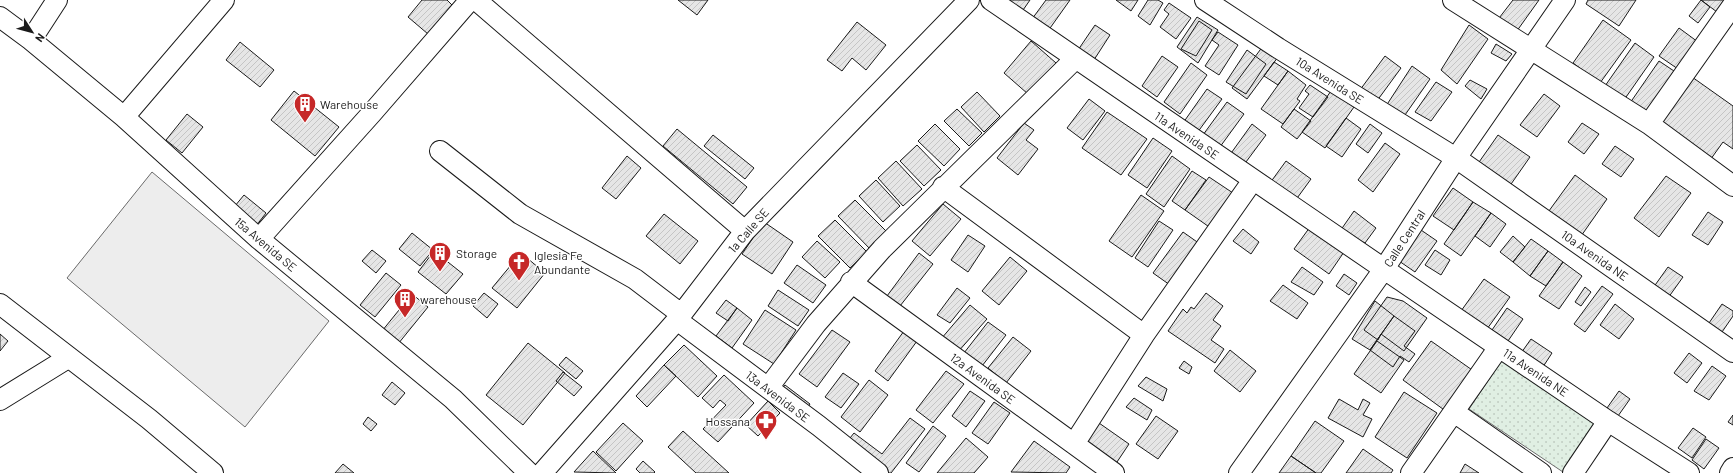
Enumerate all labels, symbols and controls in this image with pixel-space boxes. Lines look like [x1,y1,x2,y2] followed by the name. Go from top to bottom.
[12,12,52,52] north arrow
[33,31,48,45] text: N
[1294,54,1366,106] street label: 10a Avenida SE
[292,91,318,124] building icon: Warehouse
[320,97,378,111] place label: Warehouse
[1152,108,1222,162] street label: 11a Avenida SE
[725,205,771,255] street label: 1a Calle SE
[1380,207,1428,269] street label: Calle Central
[232,214,300,274] street label: 15a Avenida SE
[1559,227,1631,283] street label: 10a Avenida NE
[427,240,453,273] building icon: Storage
[456,246,497,260] place label: Storage
[534,248,590,276] place label: Iglesia Fe Abundante
[506,249,532,282] church icon: Iglesia Fe Abundante
[392,286,418,319] building icon: warehouse
[420,292,477,306] place label: warehouse
[1501,345,1571,399] street label: 11a Avenida NE
[948,350,1018,406] street label: 12a Avenida SE
[743,367,813,425] street label: 13a Avenida SE
[753,408,779,441] pharmacy icon: Hossana
[706,414,750,428] place label: Hossana

